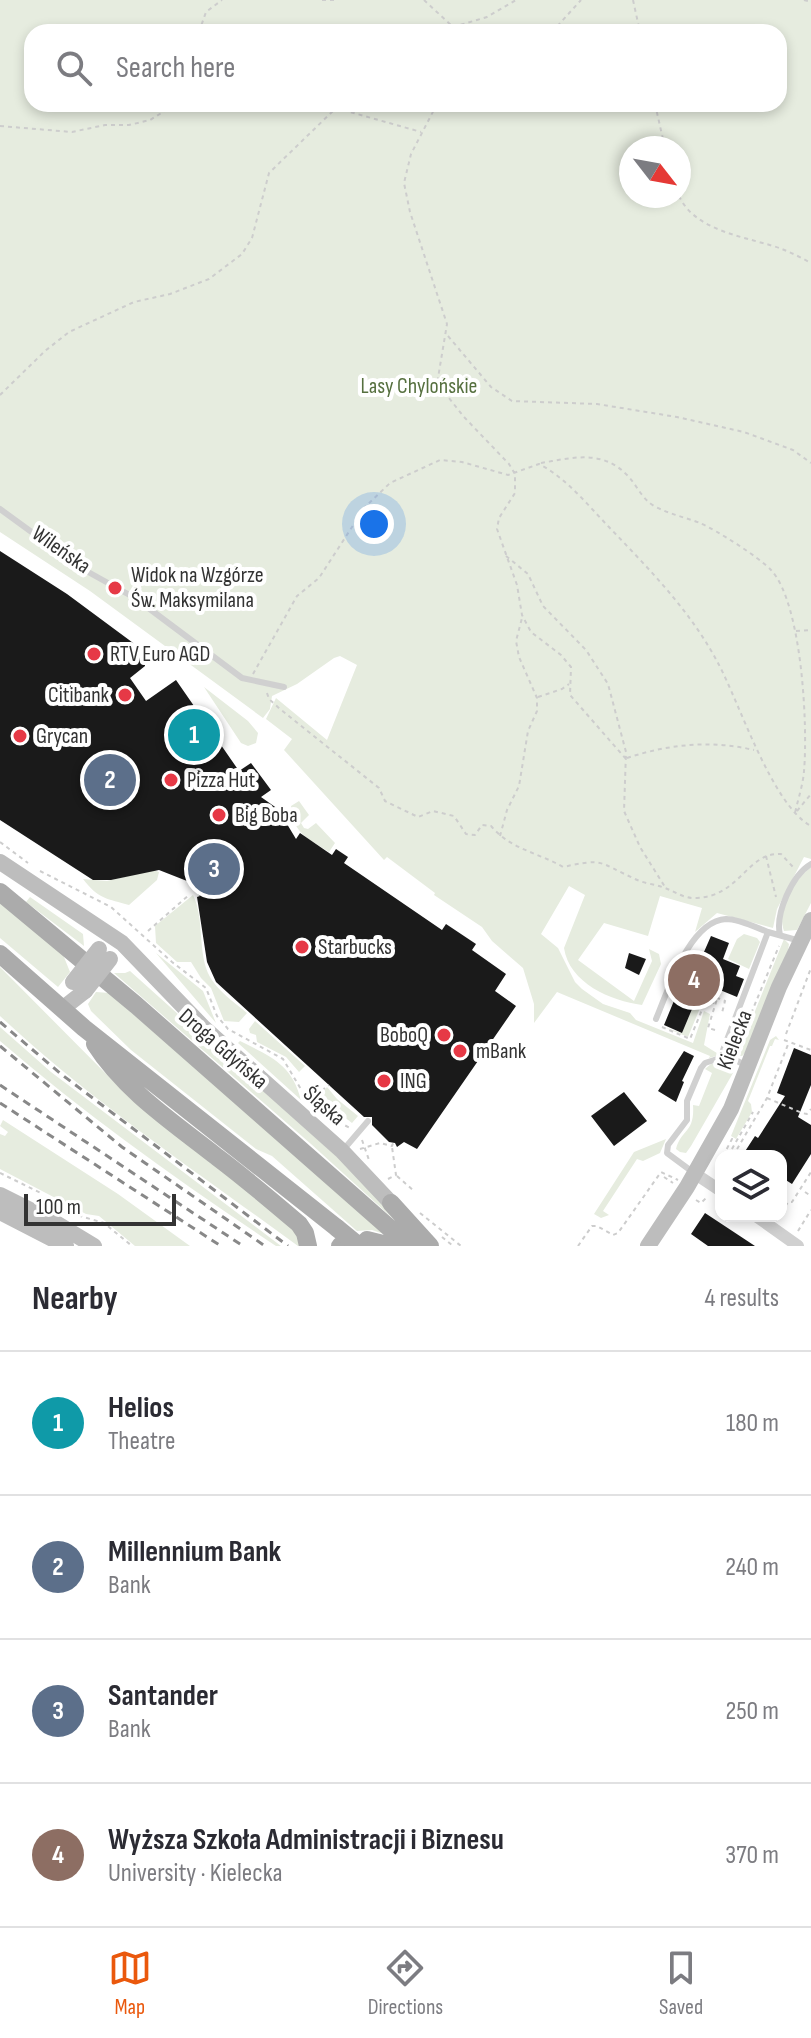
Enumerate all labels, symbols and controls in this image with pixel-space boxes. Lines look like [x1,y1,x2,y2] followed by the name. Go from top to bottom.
[24,24,787,112] search box
[52,46,96,90] icon: search
[116,50,235,86] text: Search here
[619,136,691,208] north arrow
[361,373,477,400] park label: Lasy Chylońskie
[354,504,394,544] your location
[26,520,96,580] street label: Wileńska
[131,562,264,614] place label: Widok na Wzgórze Św. Maksymilana
[106,579,124,597] marker: Widok na Wzgórze Św. Maksymilana
[110,641,210,668] place label: RTV Euro AGD
[85,645,103,663] marker: RTV Euro AGD
[48,682,110,709] place label: Citibank
[116,686,134,704] marker: Citibank
[168,705,220,765] pin: 1
[36,723,88,750] place label: Grycan
[11,727,29,745] marker: Grycan
[84,750,136,810] pin: 2
[187,767,256,794] place label: Pizza Hut
[162,771,180,789] marker: Pizza Hut
[235,802,298,829] place label: Big Boba
[210,806,228,824] marker: Big Boba
[188,839,240,899] pin: 3
[318,934,392,961] place label: Starbucks
[293,938,311,956] marker: Starbucks
[668,950,720,1010] pin: 4
[173,1003,273,1095] street label: Droga Gdyńska
[711,1006,759,1074] street label: Kielecka
[380,1022,428,1049] place label: BoboQ
[435,1026,453,1044] marker: BoboQ
[476,1038,527,1065] place label: mBank
[451,1042,469,1060] marker: mBank
[400,1068,427,1095] place label: ING
[375,1072,393,1090] marker: ING
[297,1080,351,1132] street label: Śląska
[715,1150,787,1222] map controls
[715,1150,787,1222] button: layers
[24,1190,176,1226] scale bar
[36,1194,81,1221] text: 100 m
[32,1278,118,1319] text: Nearby
[704,1283,779,1314] text: 4 results
[108,1390,174,1426] text: Helios
[53,1408,63,1439] text: 1
[726,1408,779,1439] text: 180 m
[108,1426,175,1457] text: Theatre
[108,1534,281,1570] text: Millennium Bank
[52,1552,64,1583] text: 2
[725,1552,779,1583] text: 240 m
[108,1570,151,1601] text: Bank
[108,1678,218,1714] text: Santander
[52,1696,64,1727] text: 3
[725,1696,779,1727] text: 250 m
[108,1714,151,1745] text: Bank
[108,1822,504,1858] text: Wyższa Szkoła Administracji i Biznesu
[52,1840,64,1871] text: 4
[725,1840,779,1871] text: 370 m
[108,1858,283,1889] text: University · Kielecka
[108,1946,152,2021] tab: Map
[368,1946,443,2021] tab: Directions
[659,1946,703,2021] tab: Saved

